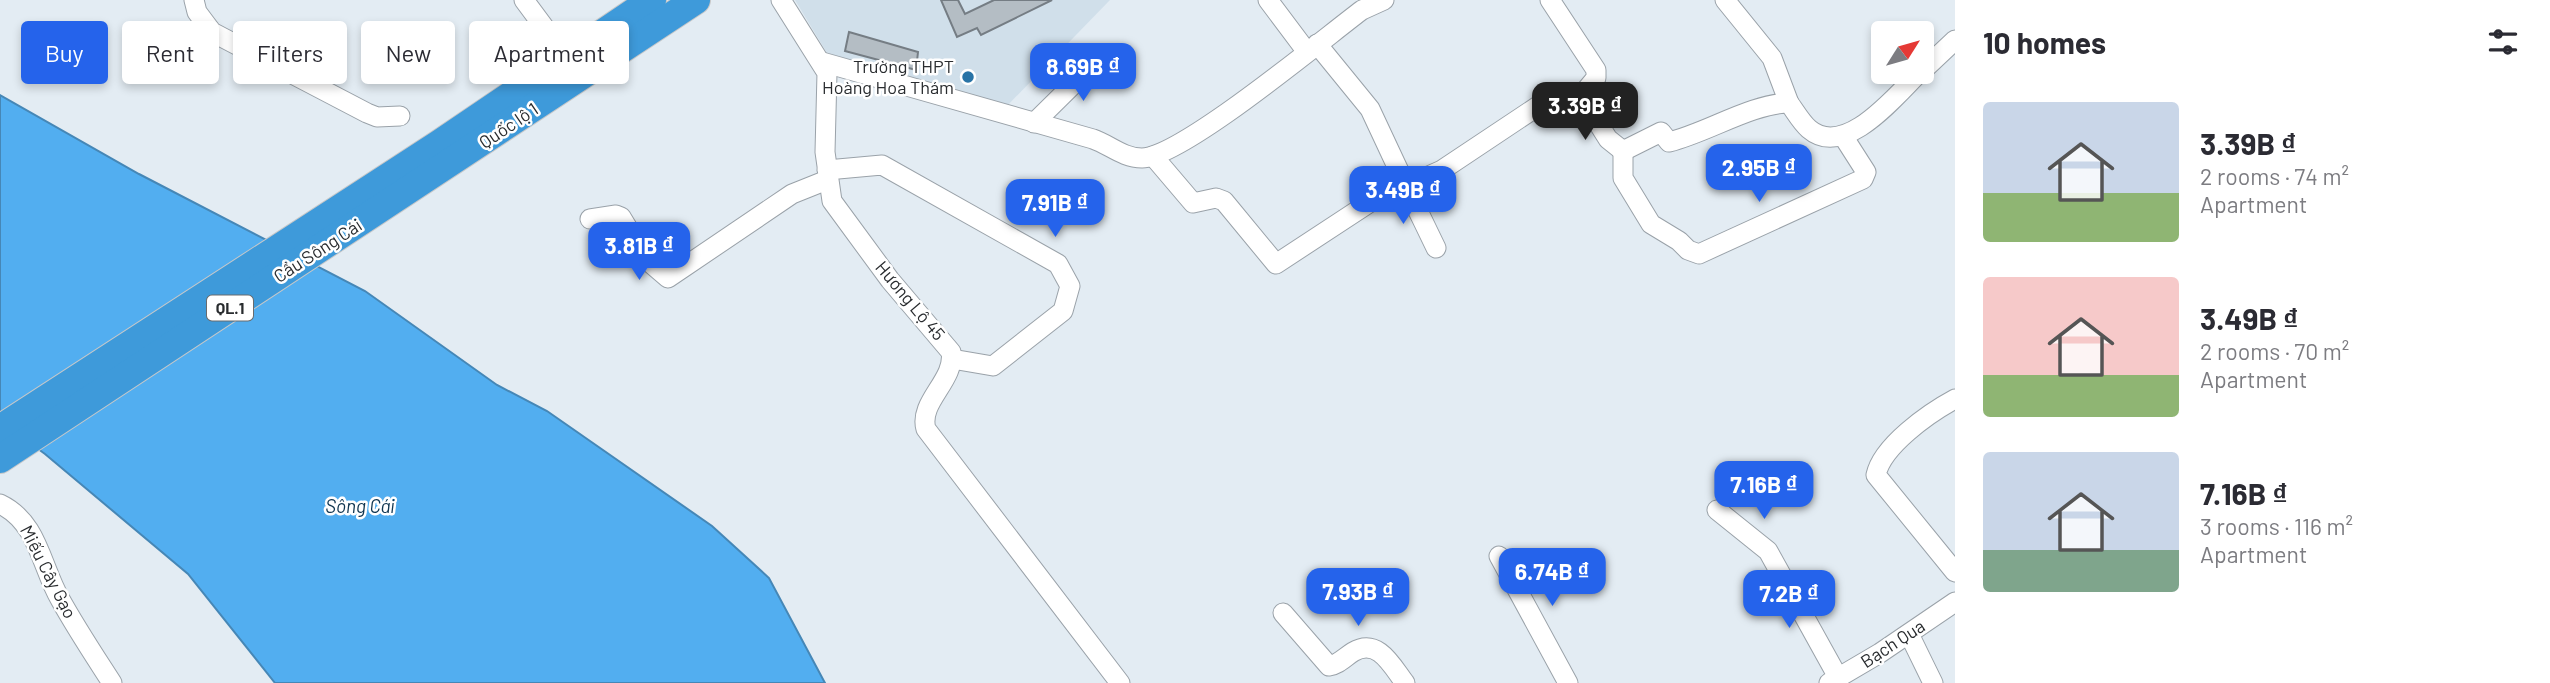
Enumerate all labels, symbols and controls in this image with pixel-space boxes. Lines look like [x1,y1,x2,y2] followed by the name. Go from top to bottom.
[21,21,108,84] chip: Buy
[122,21,219,84] chip: Rent
[233,21,347,84] chip: Filters
[361,21,455,84] chip: New
[469,21,629,84] chip: Apartment
[1871,21,1934,84] north arrow
[1871,21,1934,84] map controls
[2484,23,2522,61] icon: filters
[1983,24,2106,60] text: 10 homes
[1018,43,1148,103] pin: 8.69B ₫
[1046,52,1120,80] text: 8.69B ₫
[822,55,954,98] place label: Trường THPT Hoàng Hoa Thám
[960,69,976,85] marker: Trường THPT Hoàng Hoa Thám
[1520,82,1650,142] pin: 3.39B ₫
[1548,91,1622,119] text: 3.39B ₫
[475,98,542,153] street label: Quốc lộ 1
[2200,125,2296,161] text: 3.39B ₫
[2039,130,2123,214] icon: home
[1694,144,1824,204] pin: 2.95B ₫
[1722,153,1796,181] text: 2.95B ₫
[2200,162,2349,190] text: 2 rooms · 74 m²
[1338,166,1468,226] pin: 3.49B ₫
[1365,175,1441,203] text: 3.49B ₫
[990,180,1120,239] pin: 7.91B ₫
[1022,188,1088,216] text: 7.91B ₫
[2200,190,2307,218] text: Apartment
[269,213,366,287] street label: Cầu Sông Cái
[574,222,704,282] pin: 3.81B ₫
[604,231,674,259] text: 3.81B ₫
[871,256,950,344] street label: Hương Lộ 45
[207,296,253,320] road number: QL.1
[2200,300,2298,336] text: 3.49B ₫
[2039,305,2123,389] icon: home
[2200,337,2349,365] text: 2 rooms · 70 m²
[2200,365,2307,393] text: Apartment
[1699,462,1829,521] pin: 7.16B ₫
[1730,470,1798,498] text: 7.16B ₫
[2200,475,2288,511] text: 7.16B ₫
[2039,480,2123,564] icon: home
[325,494,395,517] water label: Sông Cái
[2200,512,2353,540] text: 3 rooms · 116 m²
[16,521,82,622] street label: Miếu Cây Gạo
[2200,540,2307,568] text: Apartment
[1487,548,1617,608] pin: 6.74B ₫
[1515,557,1589,585] text: 6.74B ₫
[1293,568,1423,628] pin: 7.93B ₫
[1732,570,1846,630] pin: 7.2B ₫
[1322,577,1394,605] text: 7.93B ₫
[1759,579,1819,607] text: 7.2B ₫
[1856,614,1929,672] street label: Bạch Qua

